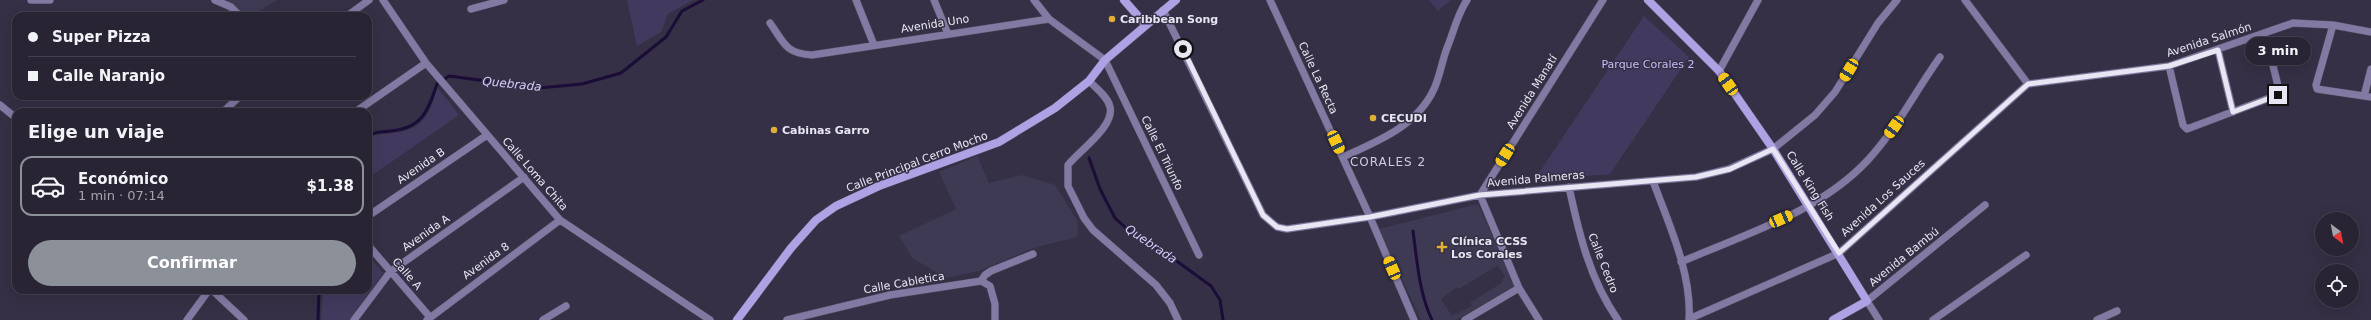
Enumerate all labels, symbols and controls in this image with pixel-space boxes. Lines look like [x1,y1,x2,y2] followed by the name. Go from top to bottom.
[900,12,970,36] street label: Avenida Uno
[1120,13,1218,26] place label: Caribbean Song
[1107,14,1117,24] marker: Caribbean Song
[2165,20,2253,60] street label: Avenida Salmón
[52,28,151,46] text: Super Pizza
[2245,37,2311,65] callout: 3 min
[1174,40,1192,58] route start
[1296,40,1340,116] street label: Calle La Recta
[2258,43,2298,58] text: 3 min
[1504,52,1560,131] street label: Avenida Manatí
[1838,57,1860,83] car
[1601,58,1695,71] park label: Parque Corales 2
[52,67,165,85] text: Calle Naranjo
[1716,71,1740,97] car
[482,74,542,94] water label: Quebrada
[2269,86,2287,104] route end
[1381,112,1427,125] place label: CECUDI
[1368,113,1378,123] marker: CECUDI
[1138,114,1186,193] street label: Calle El Triunfo
[1882,114,1906,140] car
[28,121,164,142] text: Elige un viaje
[782,124,870,137] place label: Cabinas Garro
[769,125,779,135] marker: Cabinas Garro
[844,129,990,195] street label: Calle Principal Cerro Mocho
[1325,129,1347,155] car
[500,135,570,213] street label: Calle Loma Chita
[1494,142,1516,168] car
[395,145,447,187] street label: Avenida B
[1783,149,1837,223] street label: Calle King Fish
[1350,155,1426,169] district label: CORALES 2
[1838,157,1928,239] street label: Avenida Los Sauces
[30,168,66,204] icon: car
[1487,168,1586,190] street label: Avenida Palmeras
[78,170,168,188] text: Económico
[307,177,354,195] text: $1.38
[78,188,165,203] text: 1 min · 07:14
[1768,209,1794,229] car
[400,212,453,254] street label: Avenida A
[2315,212,2359,256] north arrow
[2315,212,2359,308] map controls
[1122,222,1180,266] water label: Quebrada
[1866,225,1942,289] street label: Avenida Bambú
[1585,231,1621,295] street label: Calle Cedro
[1451,235,1528,261] place label: Clínica CCSS Los Corales
[28,240,356,286] button: Confirmar
[460,240,512,282] street label: Avenida 8
[1436,241,1448,253] marker: Clínica CCSS Los Corales
[390,255,425,293] street label: Calle A
[1382,255,1402,281] car
[2315,264,2359,308] button: locate
[862,269,946,297] street label: Calle Cabletica

